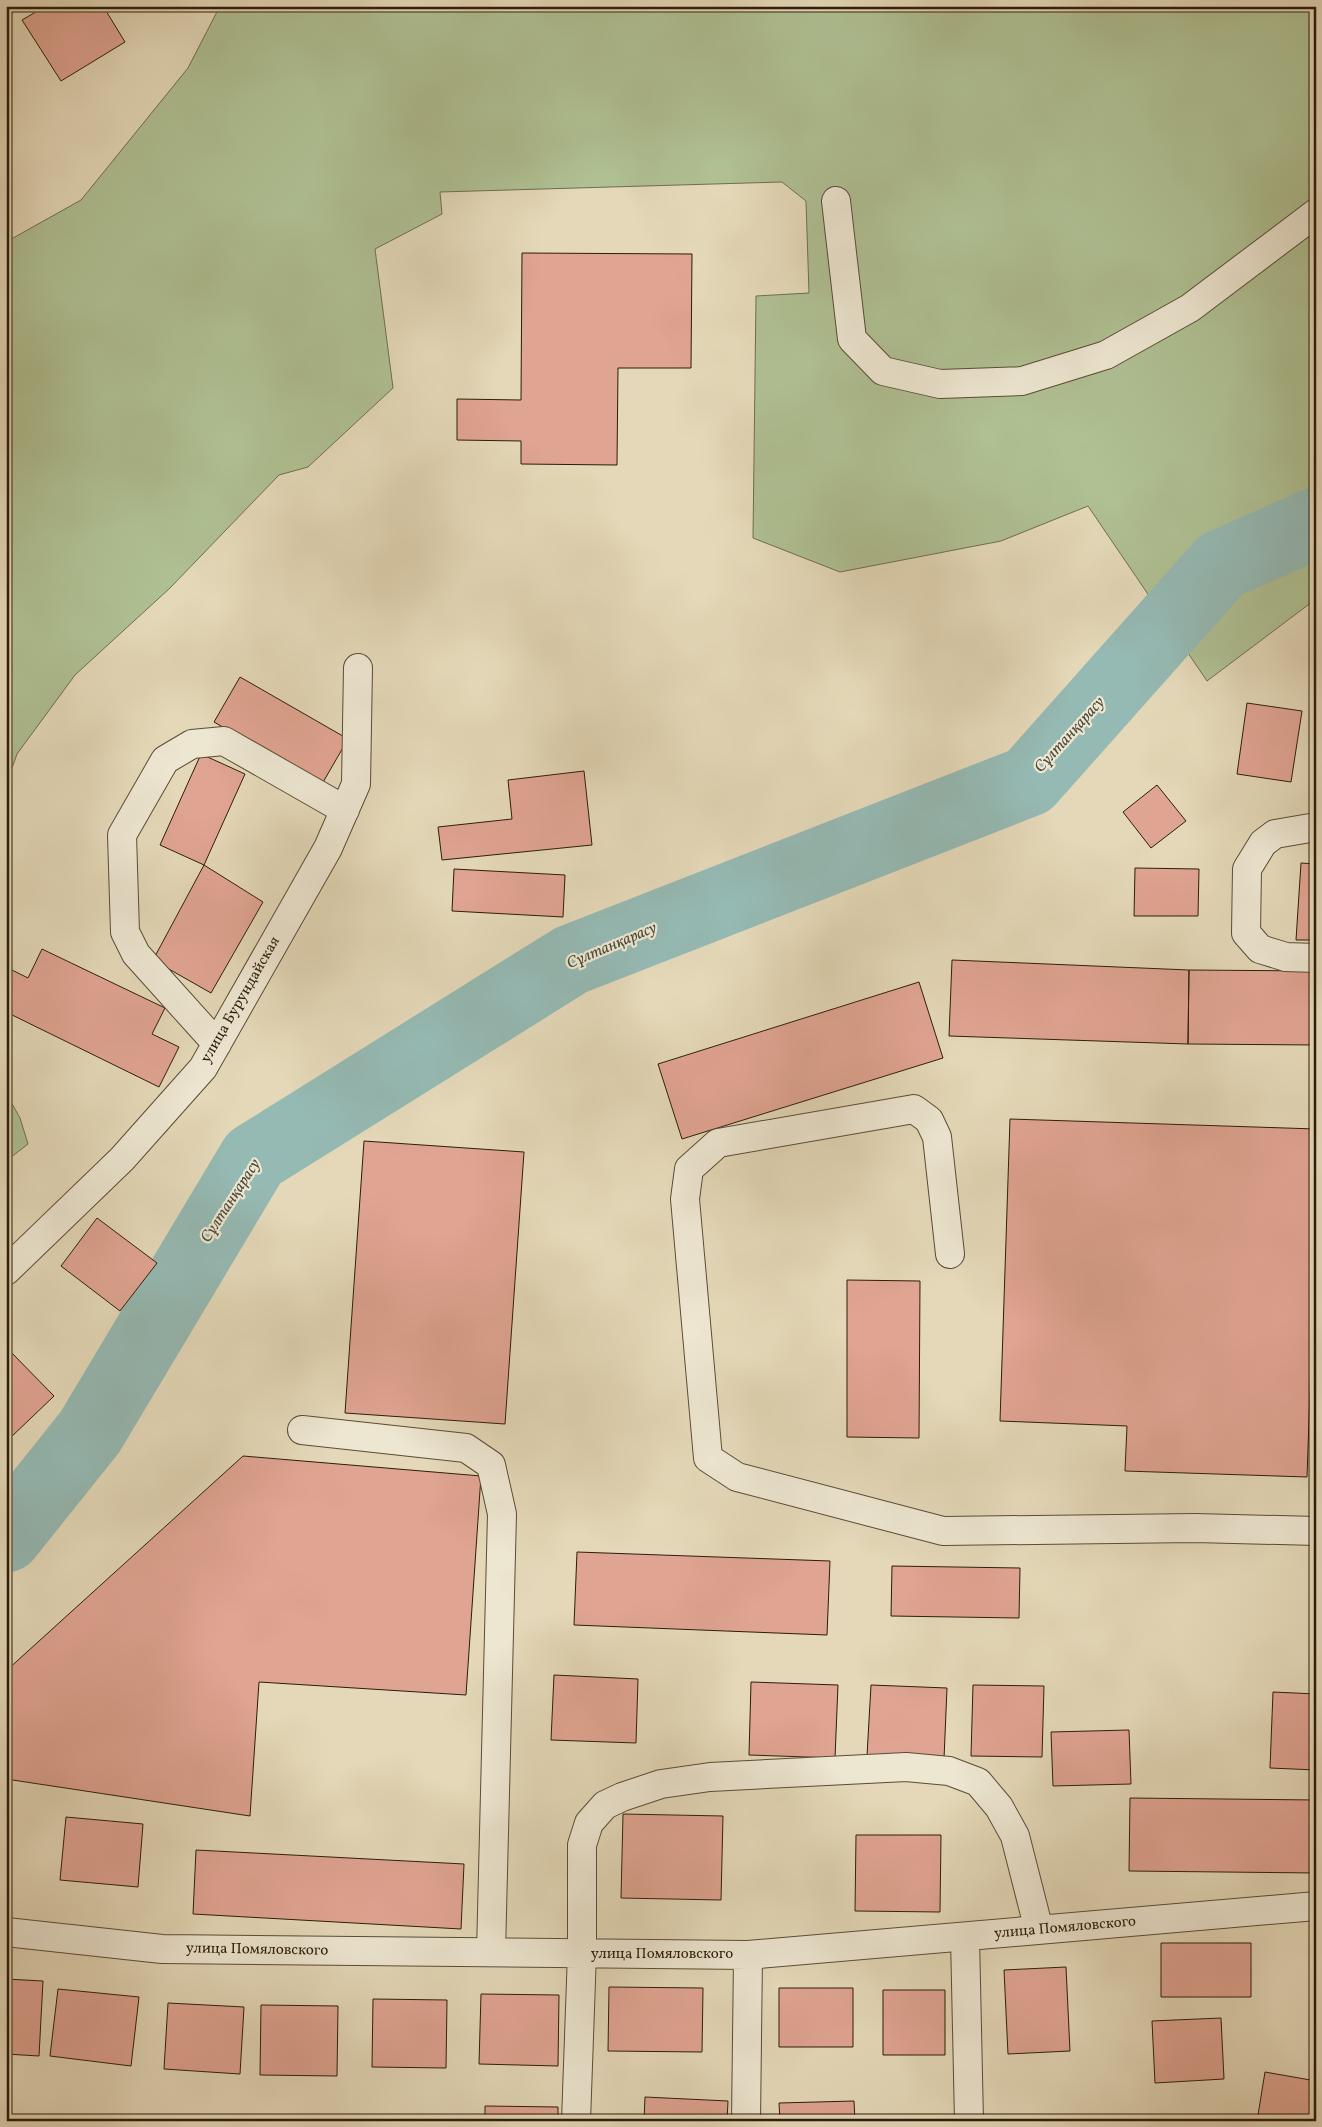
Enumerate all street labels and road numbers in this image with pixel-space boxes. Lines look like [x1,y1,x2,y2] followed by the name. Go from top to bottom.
[196,933,286,1067] street label: улица Бурундайская
[993,1911,1137,1945] street label: улица Помяловского
[186,1938,328,1962] street label: улица Помяловского
[591,1944,733,1965] street label: улица Помяловского

